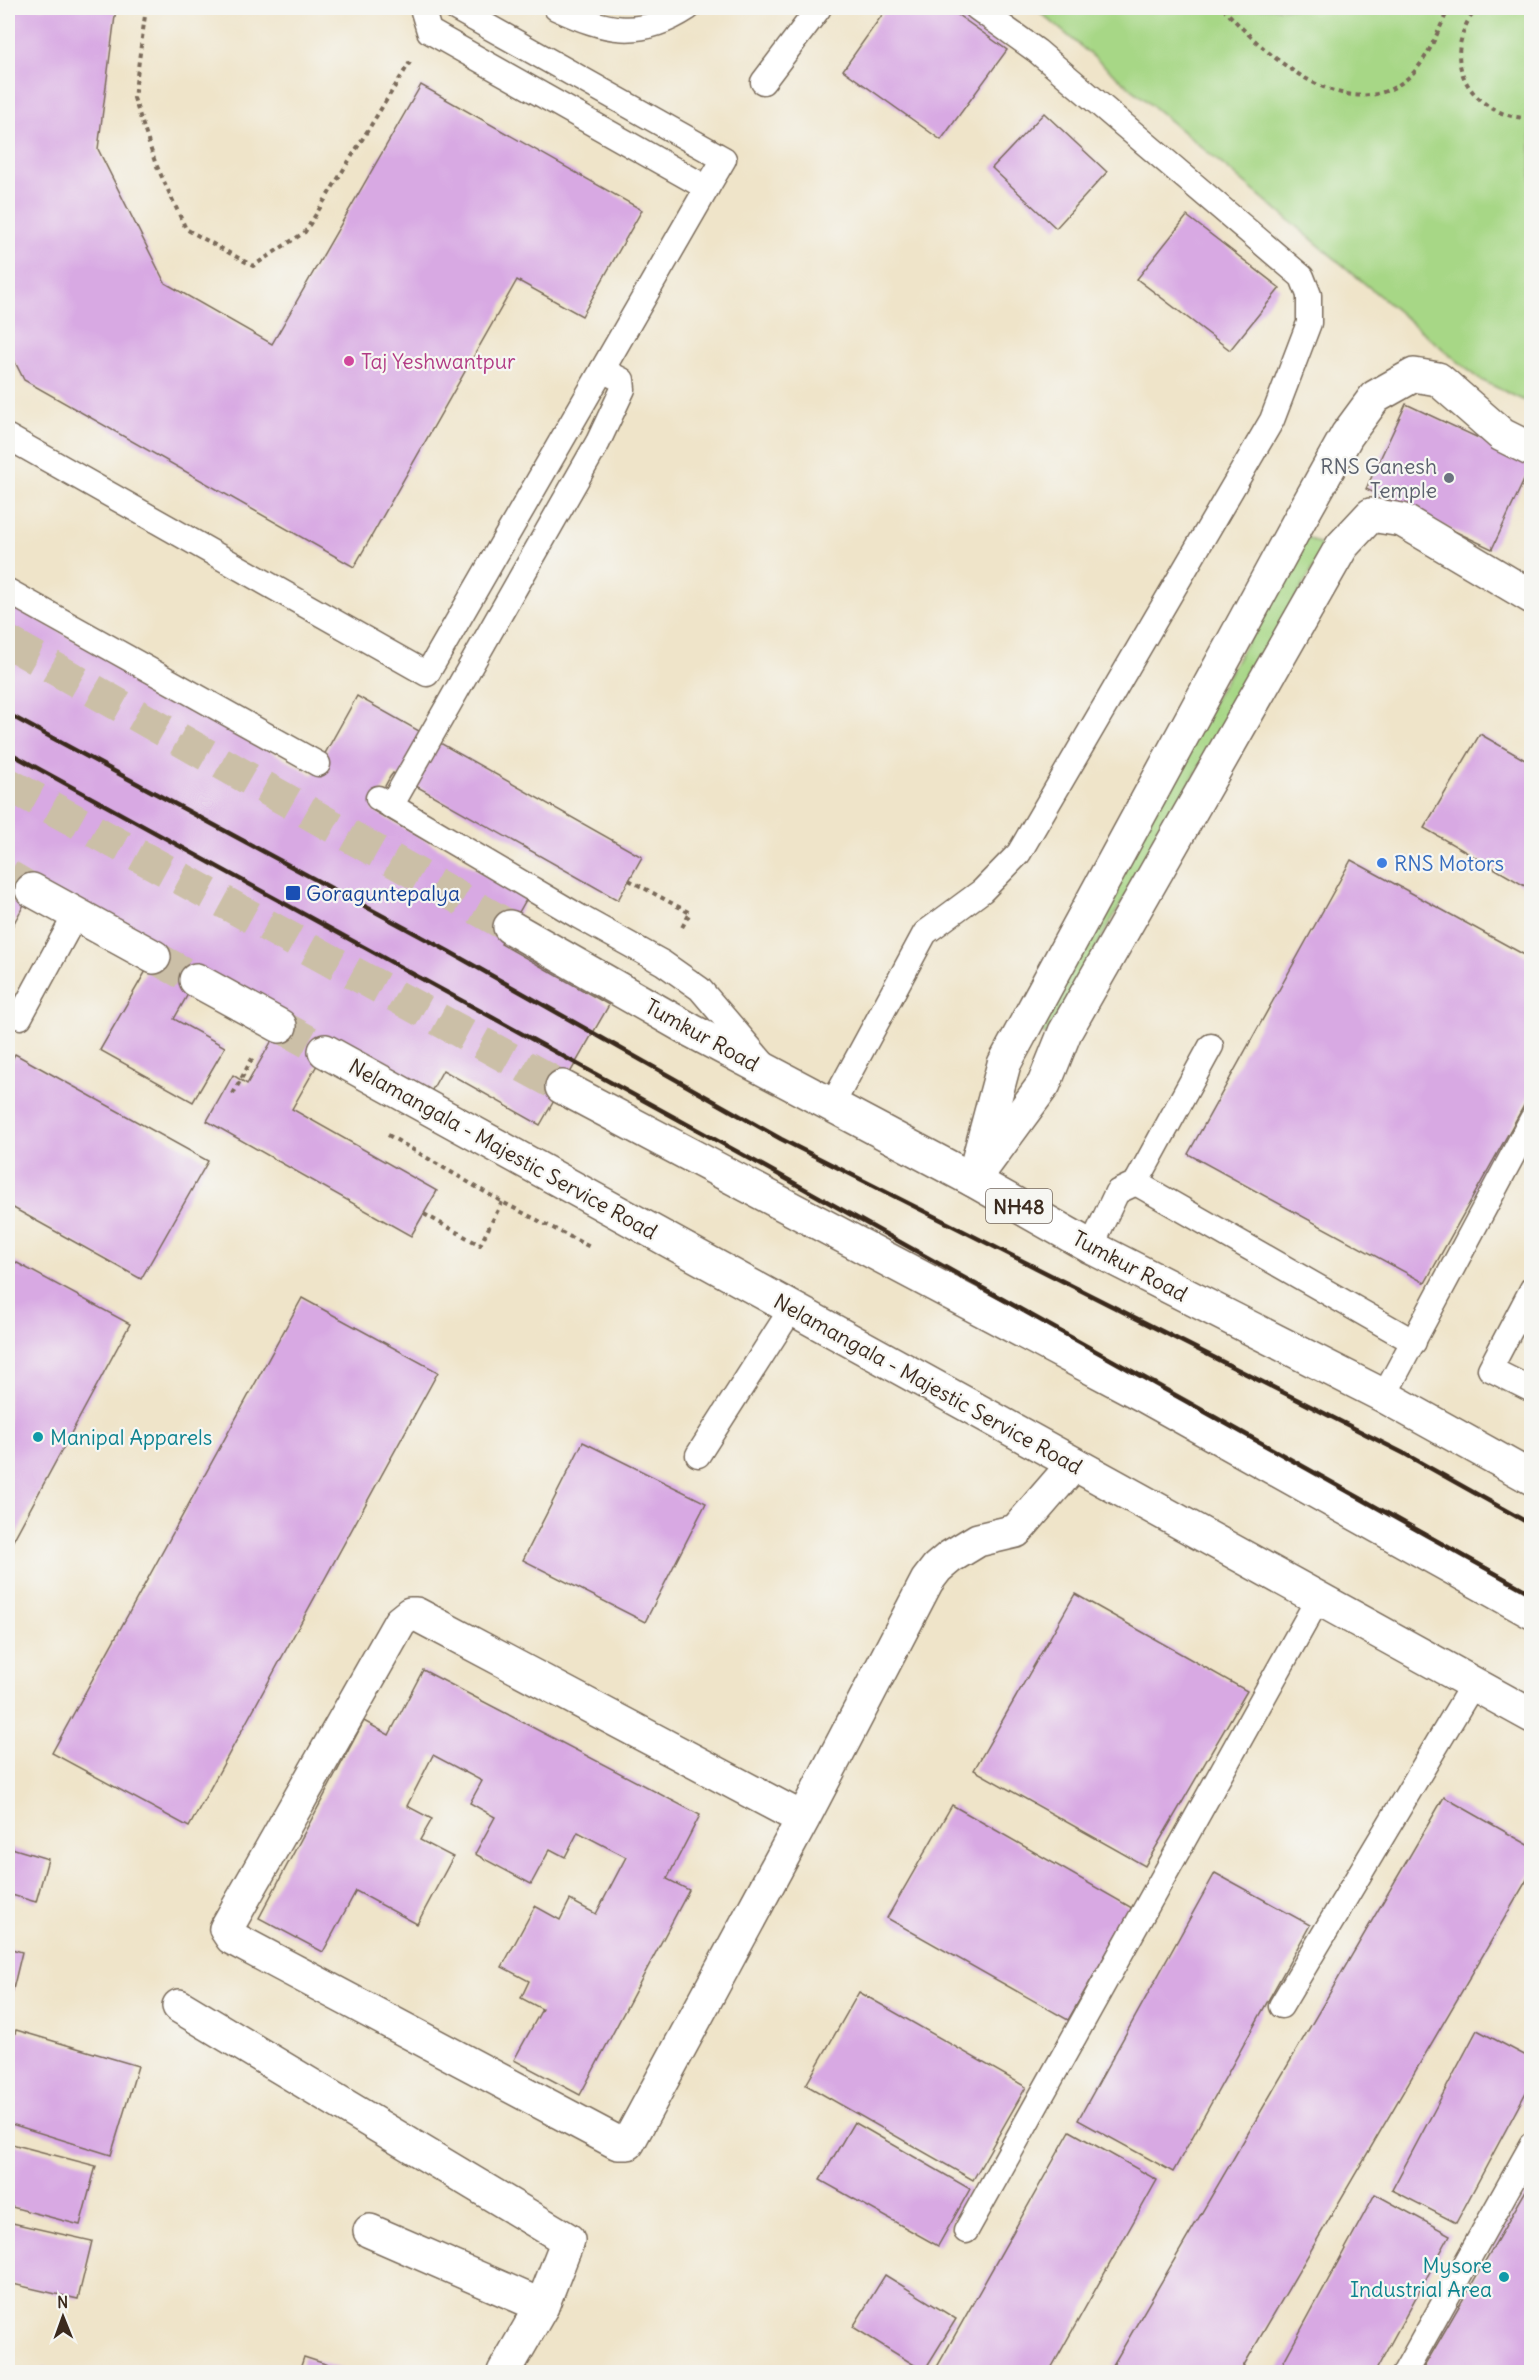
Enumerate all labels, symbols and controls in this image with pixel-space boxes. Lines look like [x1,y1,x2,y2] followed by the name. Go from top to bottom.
[361,348,516,375] place label: Taj Yeshwantpur
[342,354,356,368] marker: Taj Yeshwantpur
[1320,453,1437,504] place label: RNS Ganesh Temple
[1442,471,1456,485] marker: RNS Ganesh Temple
[1394,850,1504,877] place label: RNS Motors
[1375,856,1389,870] marker: RNS Motors
[306,880,460,907] place label: Goraguntepalya
[284,884,302,902] marker: Goraguntepalya
[640,993,764,1077] street label: Tumkur Road
[344,1053,662,1245] street label: Nelamangala - Majestic Service Road
[986,1189,1052,1223] road number: NH48
[1068,1225,1192,1307] street label: Tumkur Road
[769,1288,1087,1480] street label: Nelamangala - Majestic Service Road
[50,1424,212,1451] place label: Manipal Apparels
[31,1430,45,1444] marker: Manipal Apparels
[1350,2252,1492,2303] place label: Mysore Industrial Area
[1497,2270,1511,2284] marker: Mysore Industrial Area
[33,2287,93,2347] north arrow
[57,2292,68,2312] text: N

